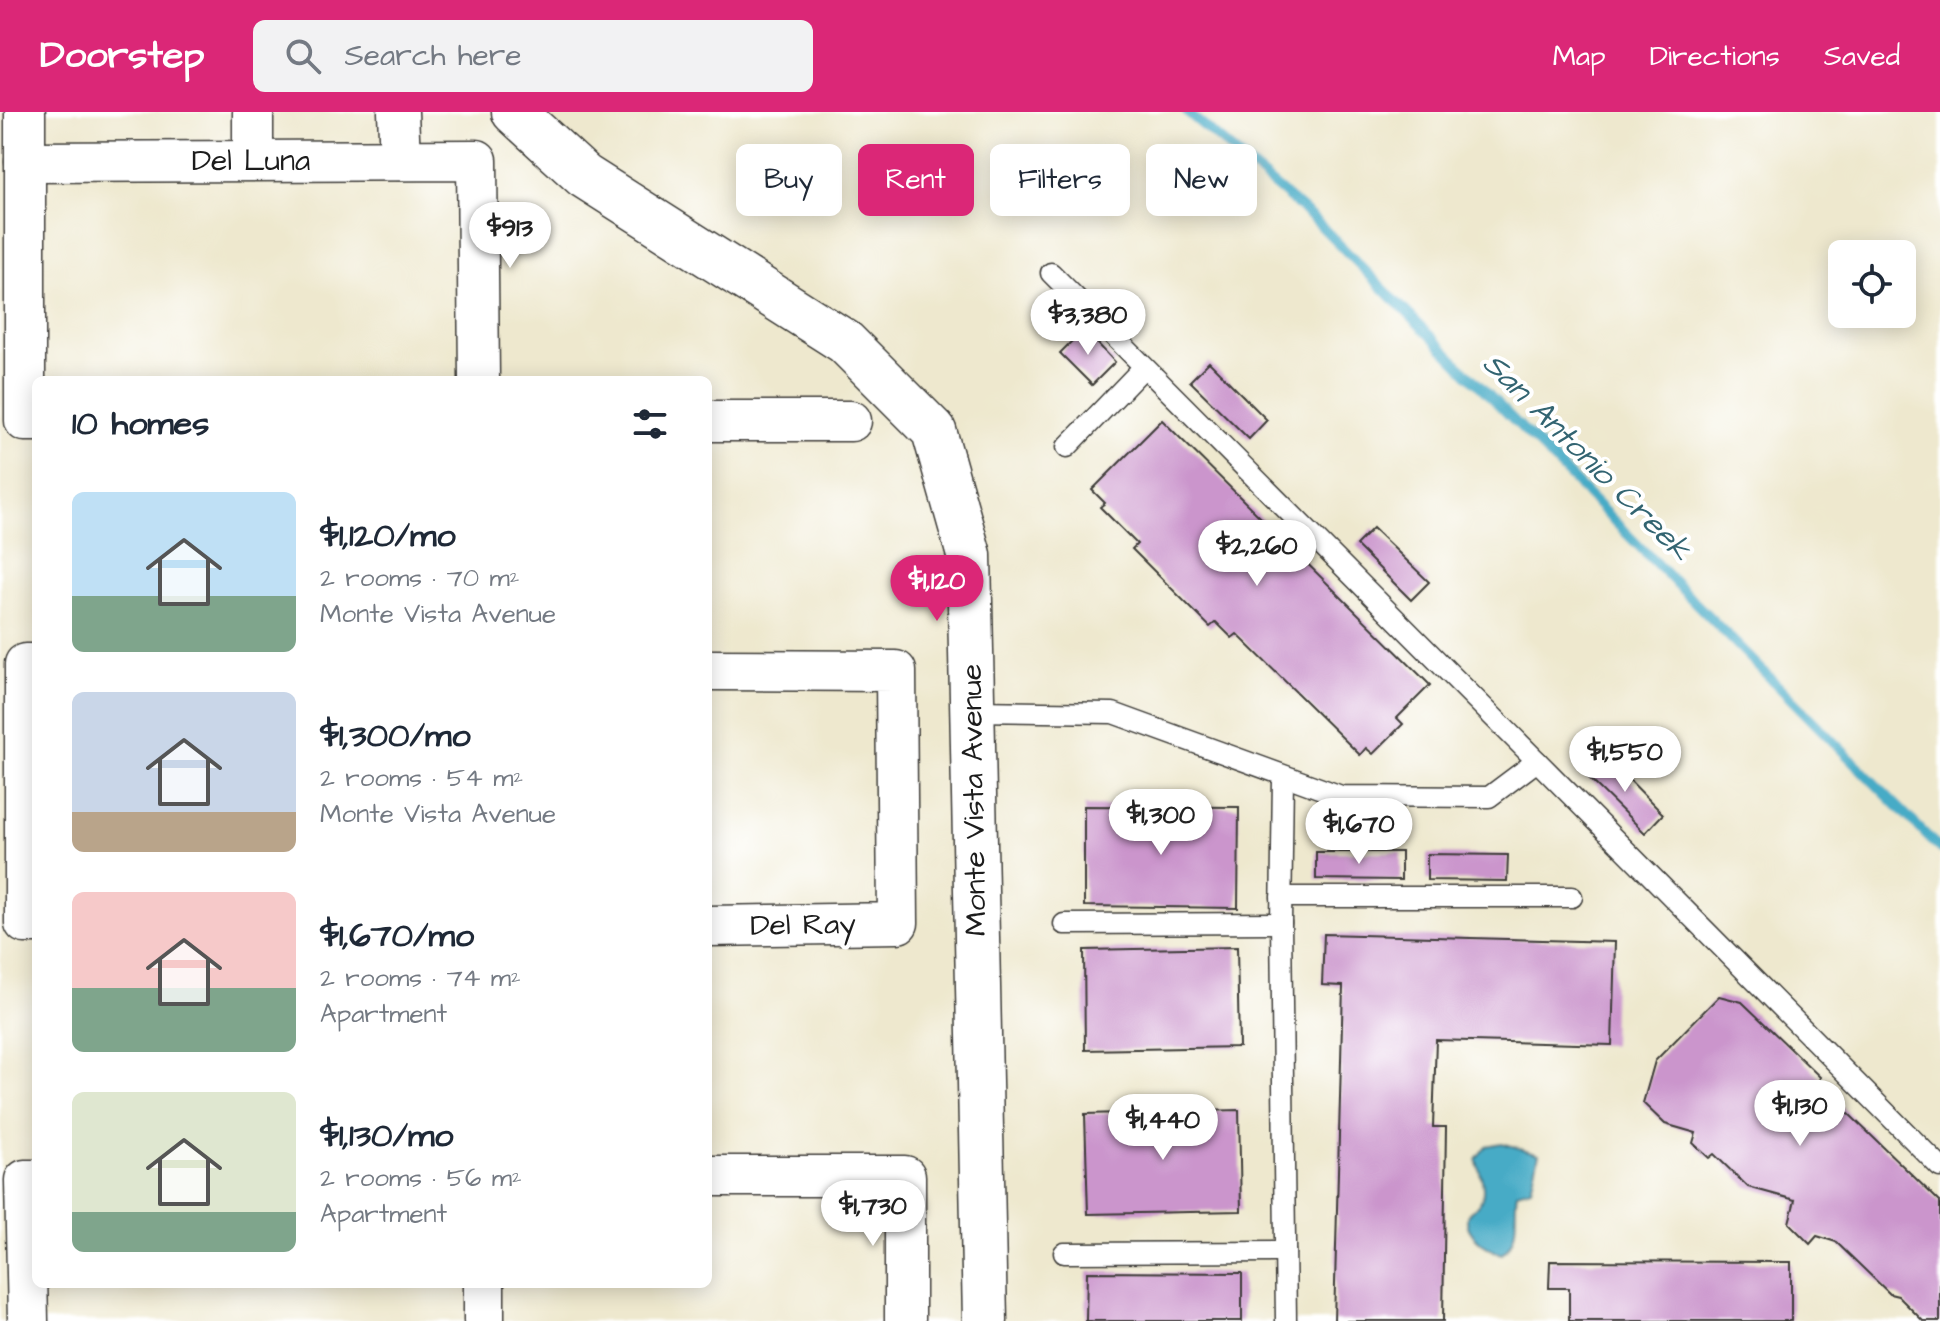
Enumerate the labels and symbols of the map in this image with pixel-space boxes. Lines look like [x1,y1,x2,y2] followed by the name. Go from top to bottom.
[192,140,310,182] street label: Del Luna
[463,202,557,270] pin: $913
[1023,289,1153,357] pin: $3,380
[1472,342,1703,573] water label: San Antonio Creek
[1192,520,1322,588] pin: $2,260
[872,555,1002,623] pin: $1,120
[951,663,997,937] street label: Monte Vista Avenue
[1560,726,1690,794] pin: $1,550
[1096,789,1226,857] pin: $1,300
[1294,798,1424,866] pin: $1,670
[750,903,856,948] street label: Del Ray
[1735,1080,1865,1148] pin: $1,130
[1098,1094,1228,1162] pin: $1,440
[808,1180,938,1248] pin: $1,730

